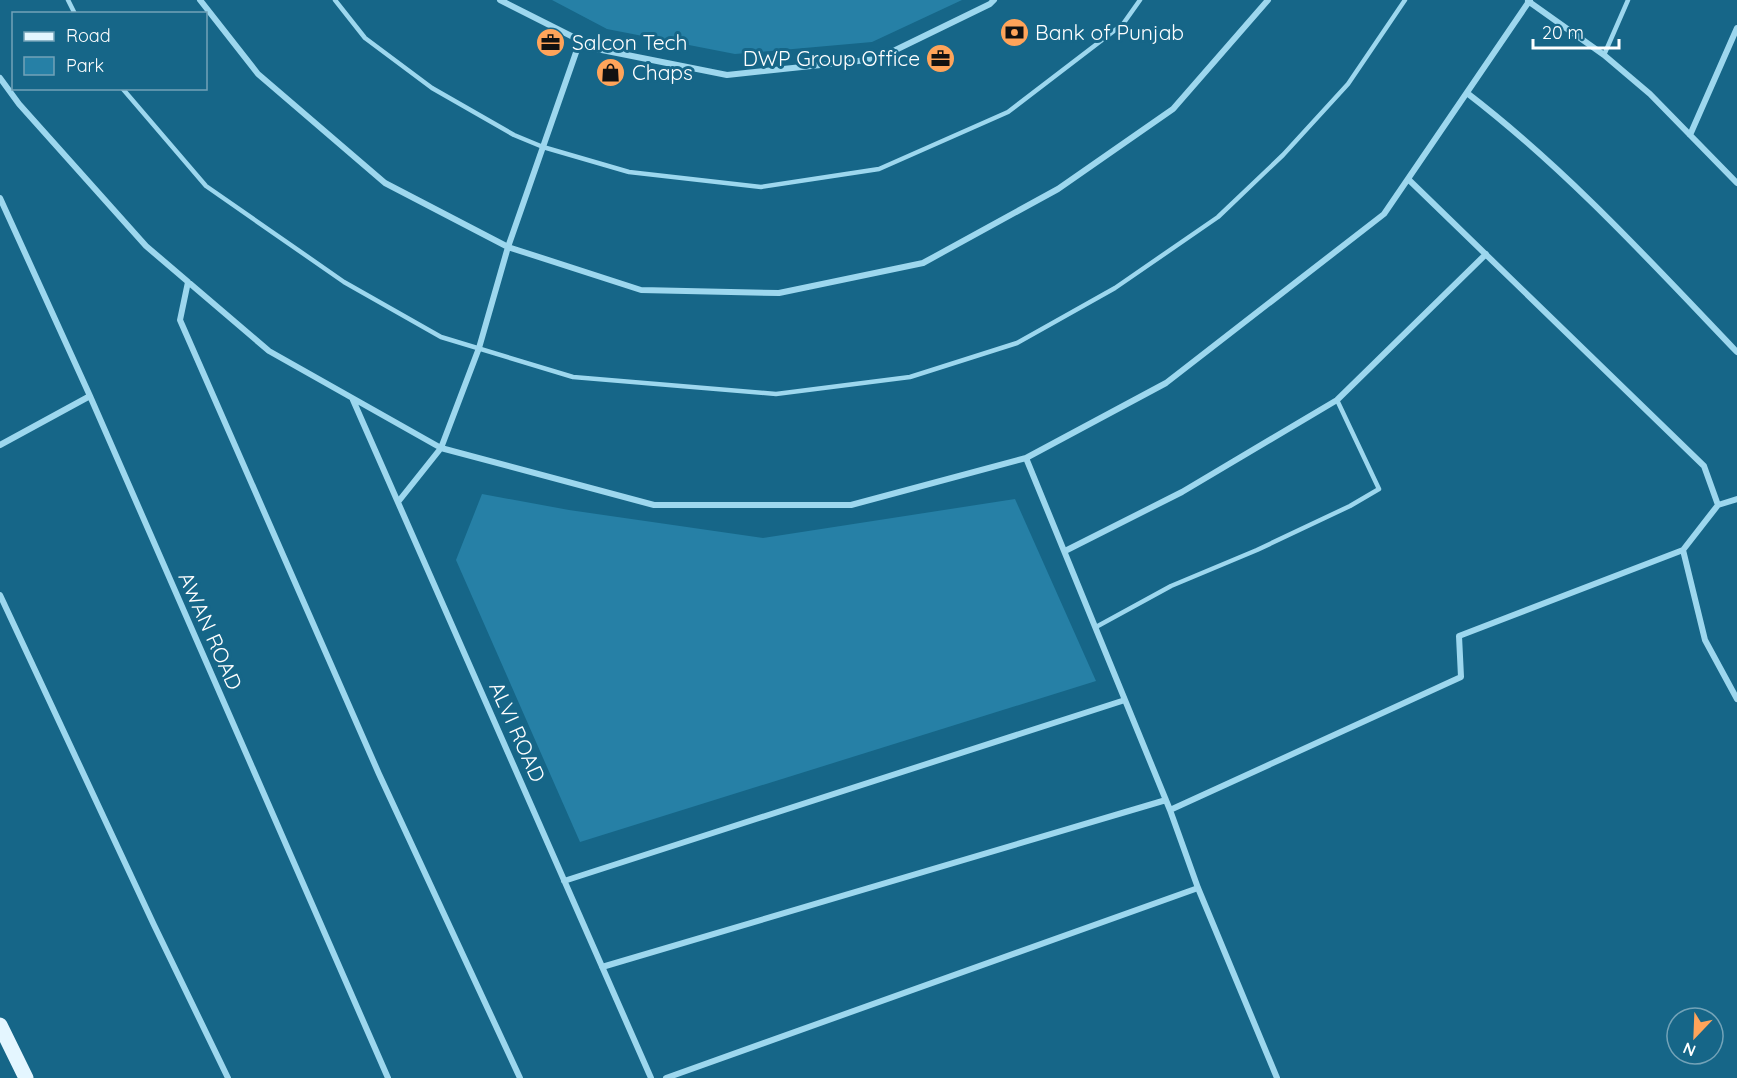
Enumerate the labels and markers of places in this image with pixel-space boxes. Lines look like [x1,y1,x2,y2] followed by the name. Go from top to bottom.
[998,17,1030,49] bank icon: Bank of Punjab
[1035,19,1184,45] place label: Bank of Punjab
[535,27,567,59] office icon: Salcon Tech
[572,29,687,55] place label: Salcon Tech
[925,43,957,75] office icon: DWP Group Office
[743,45,920,71] place label: DWP Group Office
[595,57,627,89] shop icon: Chaps
[632,59,693,85] place label: Chaps

